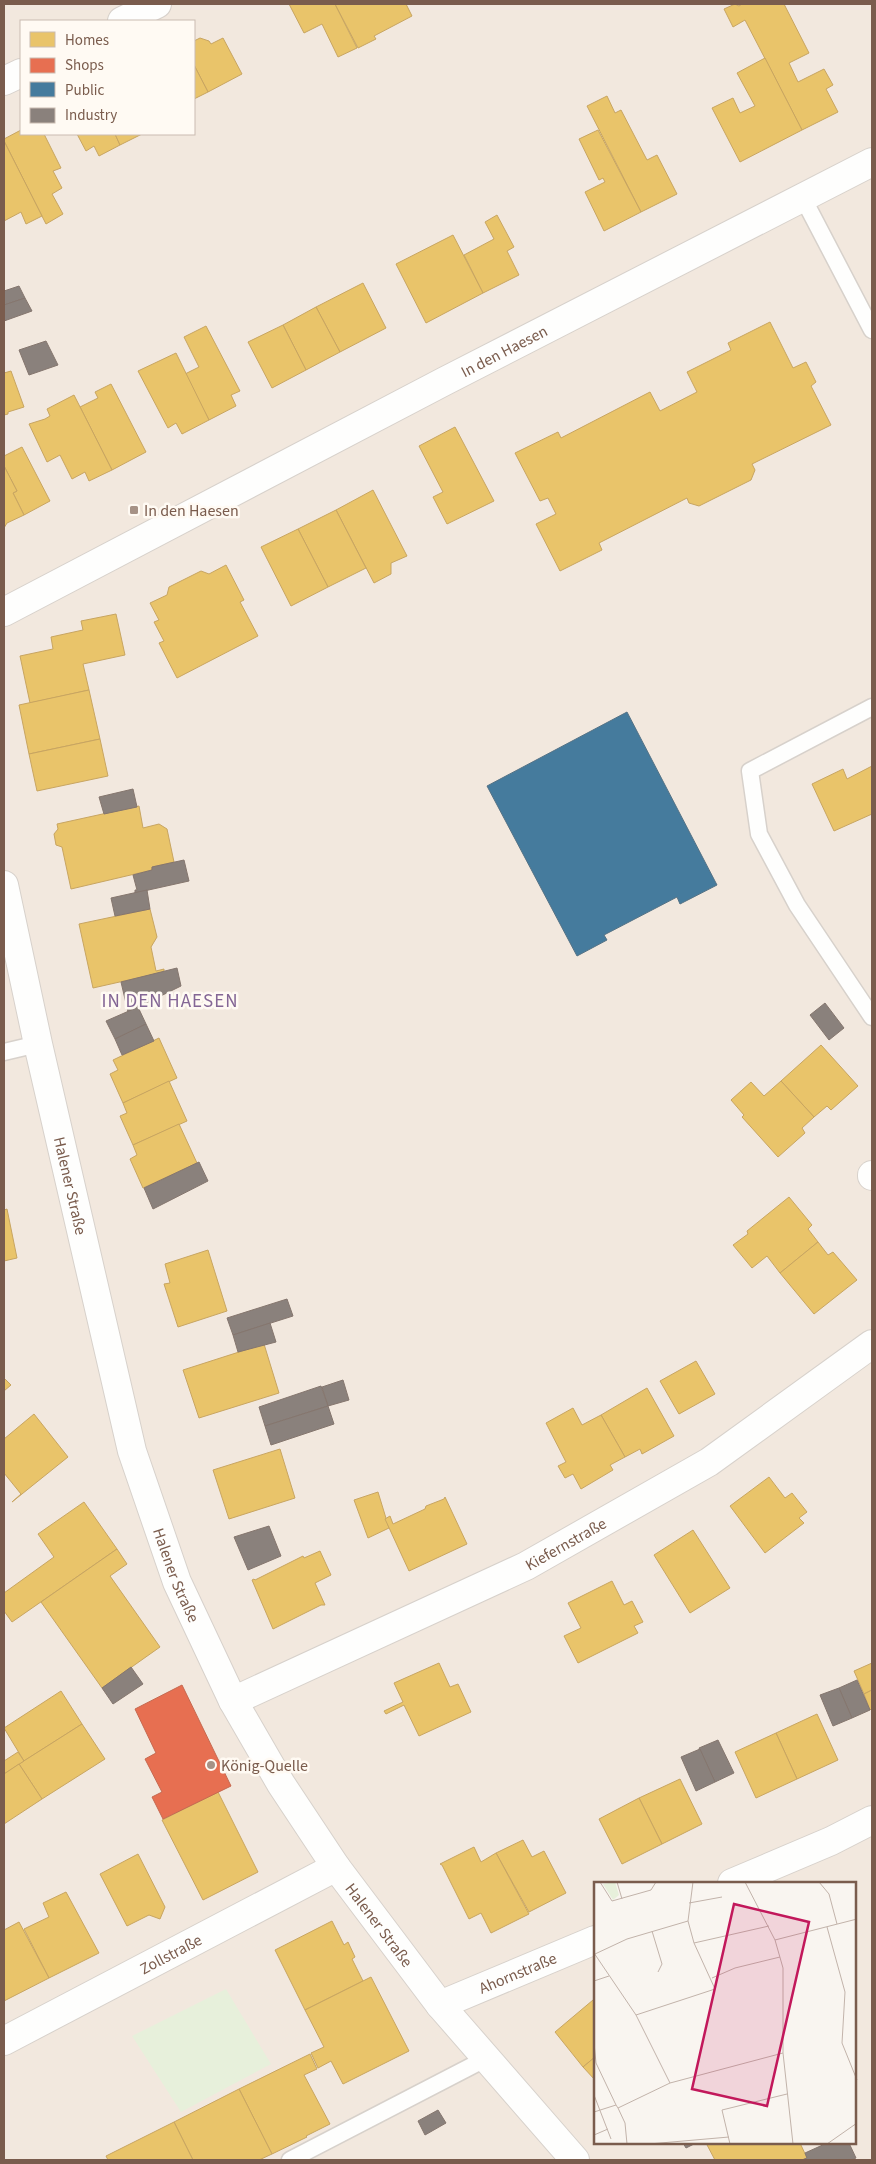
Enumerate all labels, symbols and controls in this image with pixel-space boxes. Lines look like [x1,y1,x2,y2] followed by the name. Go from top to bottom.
[20,20,195,135] legend
[65,30,109,51] text: Homes
[65,55,104,76] text: Shops
[65,80,104,101] text: Public
[65,105,117,126] text: Industry
[457,320,552,383] street label: In den Haesen
[144,500,239,522] place label: In den Haesen
[128,504,140,516] marker: In den Haesen
[101,988,239,1015] district label: IN DEN HAESEN
[48,1135,92,1237] street label: Halener Straße
[521,1513,611,1576] street label: Kiefernstraße
[147,1525,204,1626] street label: Halener Straße
[221,1755,308,1777] place label: König-Quelle
[205,1759,217,1771] marker: König-Quelle
[340,1879,418,1972] street label: Halener Straße
[594,1882,856,2144] inset map
[136,1929,206,1980] street label: Zollstraße
[475,1947,560,2000] street label: Ahornstraße

